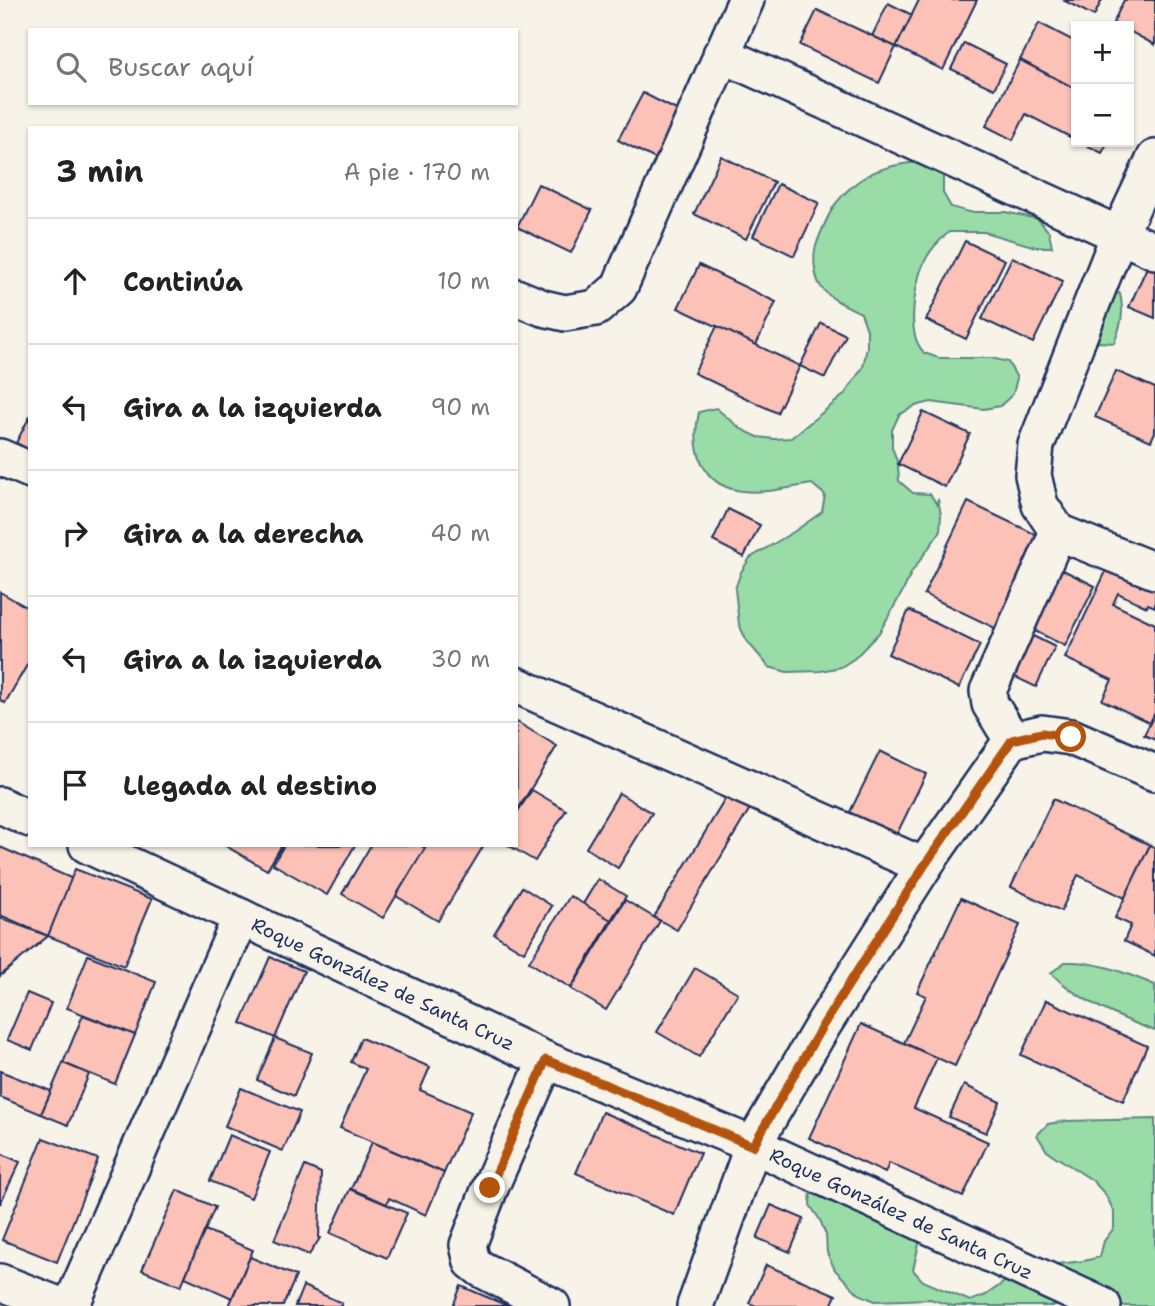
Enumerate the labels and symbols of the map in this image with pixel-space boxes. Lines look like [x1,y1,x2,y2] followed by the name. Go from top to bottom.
[1055,721,1086,752] route start
[247,912,518,1056] street label: Roque González de Santa Cruz
[765,1142,1037,1285] street label: Roque González de Santa Cruz
[474,1172,505,1203] route end

